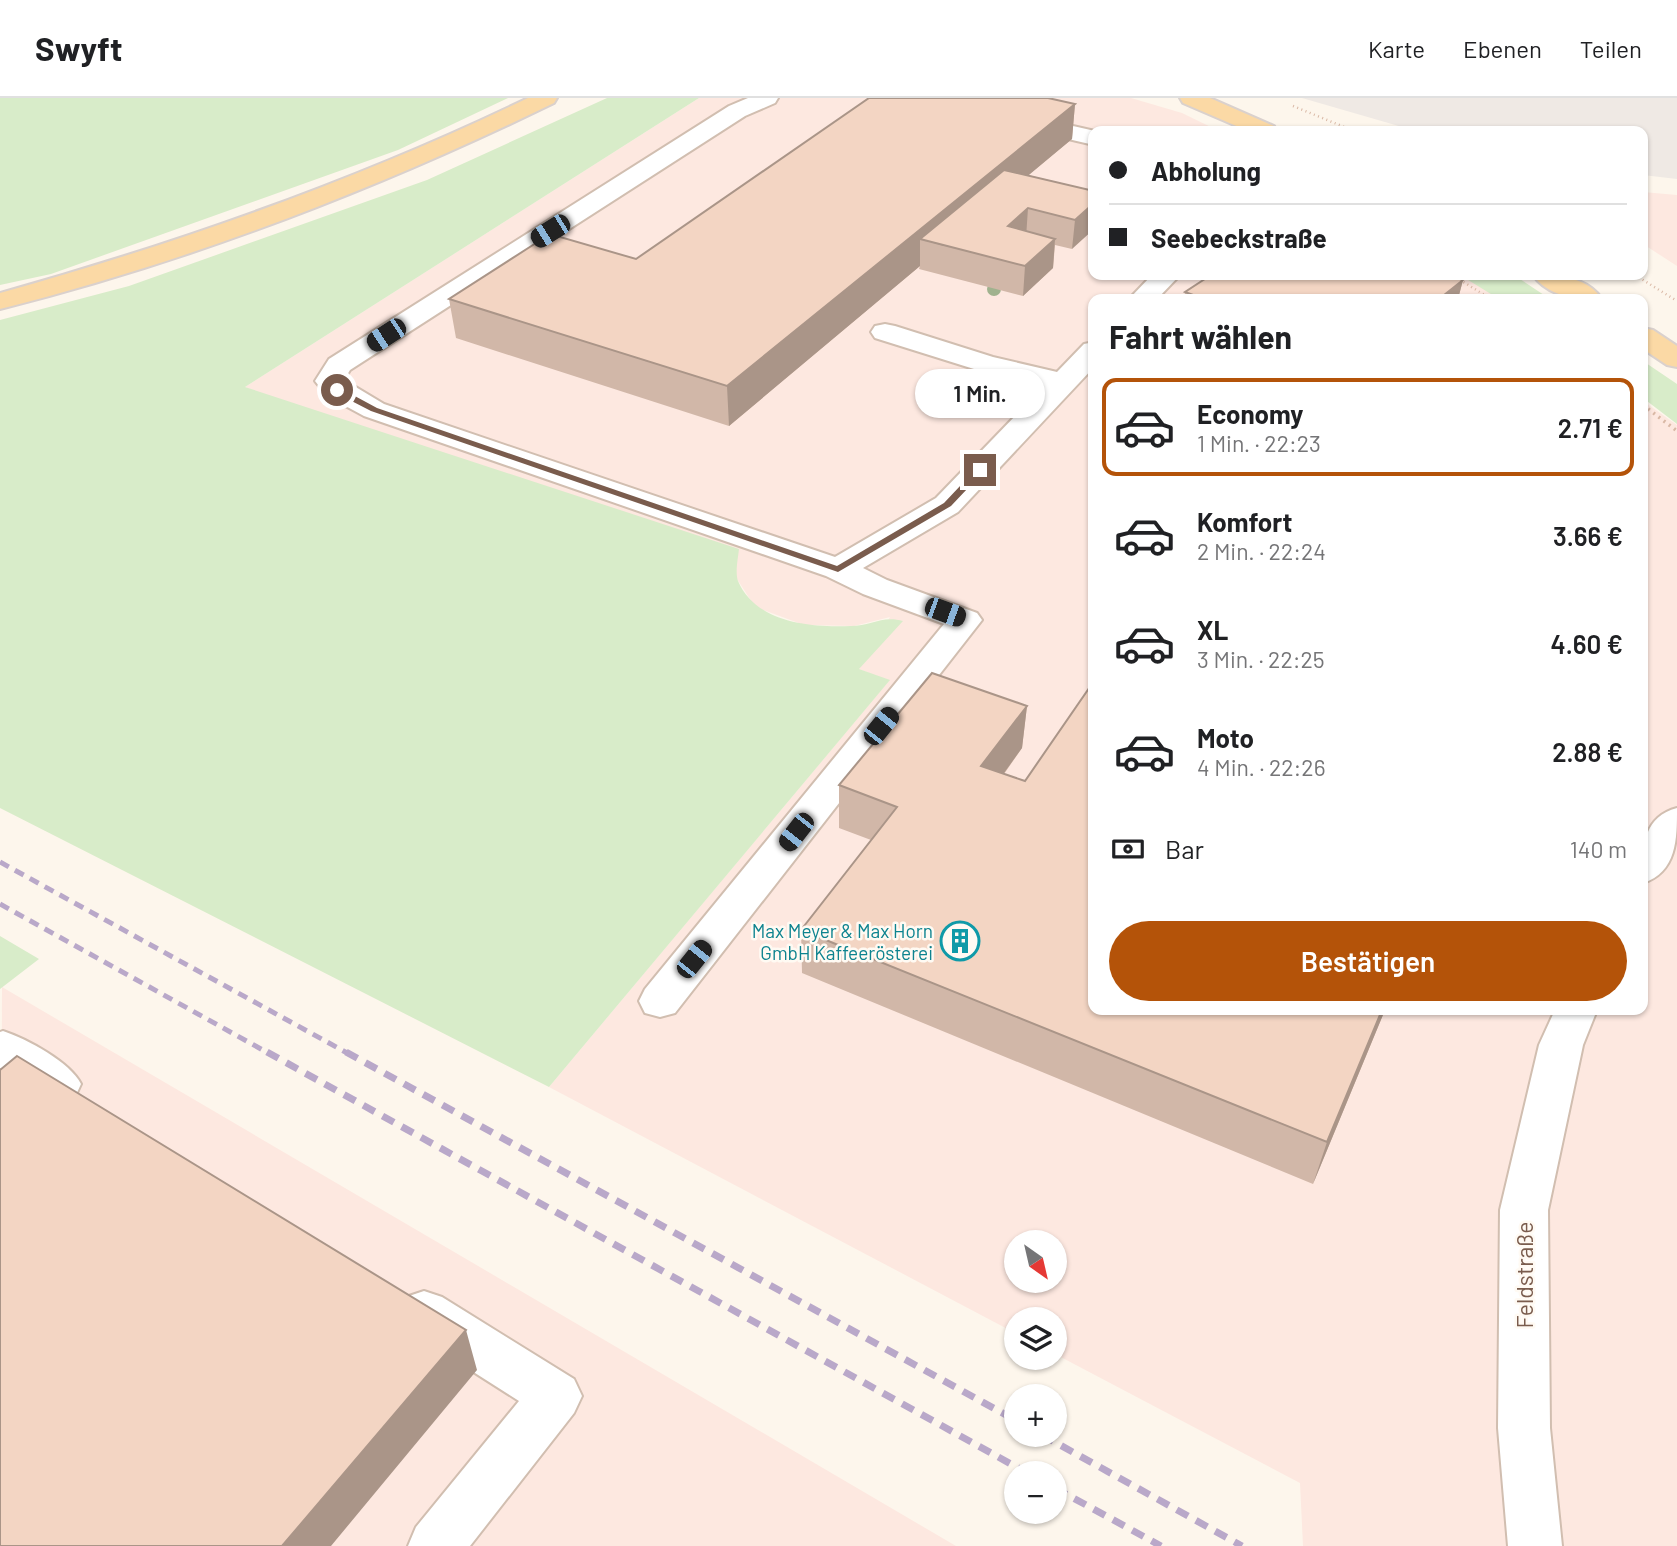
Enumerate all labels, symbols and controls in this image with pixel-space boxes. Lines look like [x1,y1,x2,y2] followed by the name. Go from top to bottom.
[35,28,122,68] text: Swyft
[1368,34,1425,63] text: Karte
[1463,34,1542,63] text: Ebenen
[1580,34,1642,63] text: Teilen
[1151,155,1261,186] text: Abholung
[527,211,574,251] car
[1151,222,1327,253] text: Seebeckstraße
[363,315,410,355] car
[1109,317,1292,355] text: Fahrt wählen
[915,368,1045,418] callout: 1 Min.
[321,374,353,406] route start
[953,379,1007,407] text: 1 Min.
[1113,396,1176,459] icon: car
[1197,398,1303,429] text: Economy
[1558,412,1623,443] text: 2.71 €
[1197,429,1321,457] text: 1 Min. · 22:23
[964,454,996,486] route end
[1113,504,1176,567] icon: car
[1197,506,1292,537] text: Komfort
[1553,520,1623,551] text: 3.66 €
[1197,537,1326,565] text: 2 Min. · 22:24
[922,595,969,629] car
[1113,612,1176,675] icon: car
[1197,614,1228,645] text: XL
[1550,628,1623,659] text: 4.60 €
[1197,645,1325,673] text: 3 Min. · 22:25
[860,703,903,749] car
[1113,720,1176,783] icon: car
[1197,722,1254,753] text: Moto
[1552,736,1623,767] text: 2.88 €
[1197,753,1326,781] text: 4 Min. · 22:26
[775,809,818,855] car
[1109,830,1147,868] icon: cash
[1165,833,1204,864] text: Bar
[1570,835,1627,863] text: 140 m
[752,919,933,964] place label: Max Meyer & Max Horn GmbH Kaffeerösterei
[939,920,981,962] building icon: Max Meyer & Max Horn GmbH Kaffeerösterei
[1109,921,1627,1001] button: Bestätigen
[673,936,716,982] car
[1510,1222,1538,1328] street label: Feldstraße
[1004,1230,1068,1293] north arrow
[1004,1230,1067,1524] map controls
[1004,1307,1067,1370] button: layers
[1004,1384,1067,1447] button: +
[1004,1461,1067,1524] button: −

